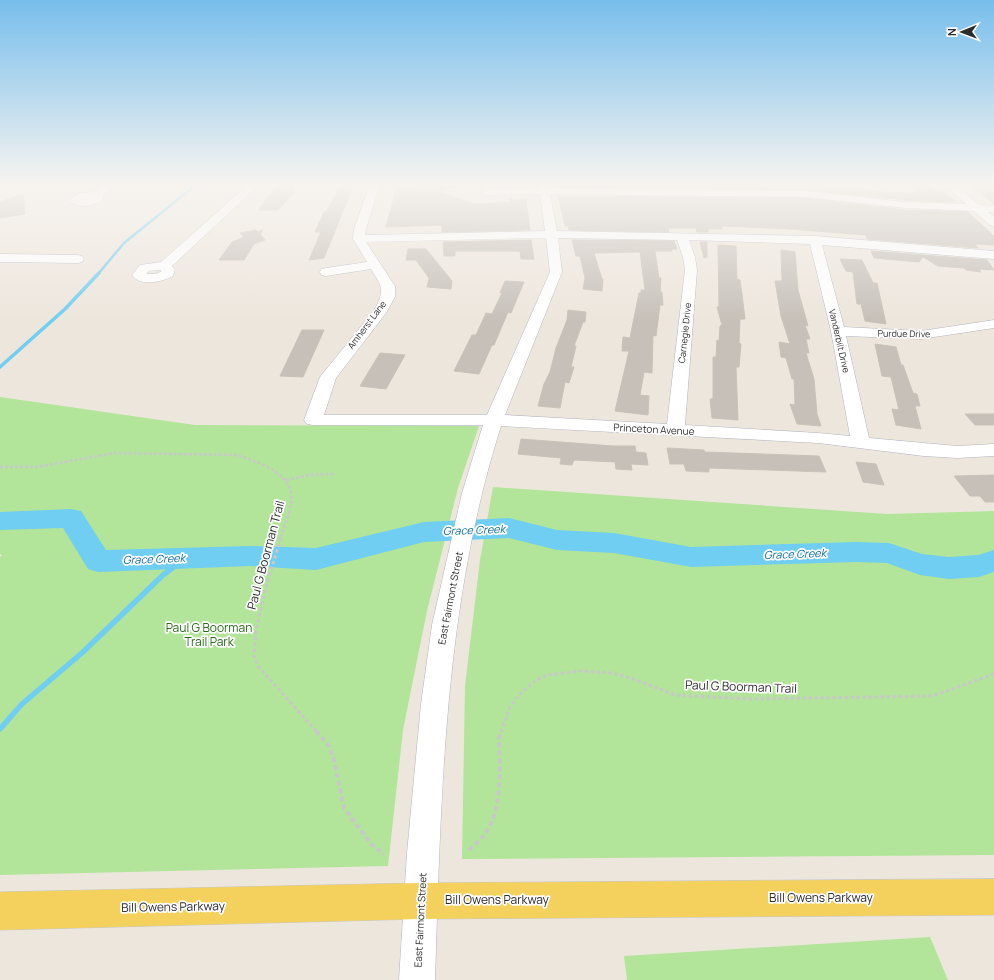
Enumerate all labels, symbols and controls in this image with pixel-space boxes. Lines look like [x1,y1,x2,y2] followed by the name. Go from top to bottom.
[942,12,982,52] north arrow
[944,28,959,36] text: N
[344,298,389,351] street label: Amherst Lane
[675,302,694,364] street label: Carnegie Drive
[826,308,853,374] street label: Vanderbilt Drive
[878,327,930,340] street label: Purdue Drive
[613,420,695,438] street label: Princeton Avenue
[243,499,288,611] street label: Paul G Boorman Trail
[443,521,507,538] water label: Grace Creek
[764,545,828,562] water label: Grace Creek
[123,550,187,567] water label: Grace Creek
[434,550,466,646] street label: East Fairmont Street
[166,619,252,650] park label: Paul G Boorman Trail Park
[685,676,797,697] street label: Paul G Boorman Trail
[411,872,429,968] street label: East Fairmont Street
[769,889,874,906] street label: Bill Owens Parkway
[445,891,550,908] street label: Bill Owens Parkway
[121,897,226,916] street label: Bill Owens Parkway

